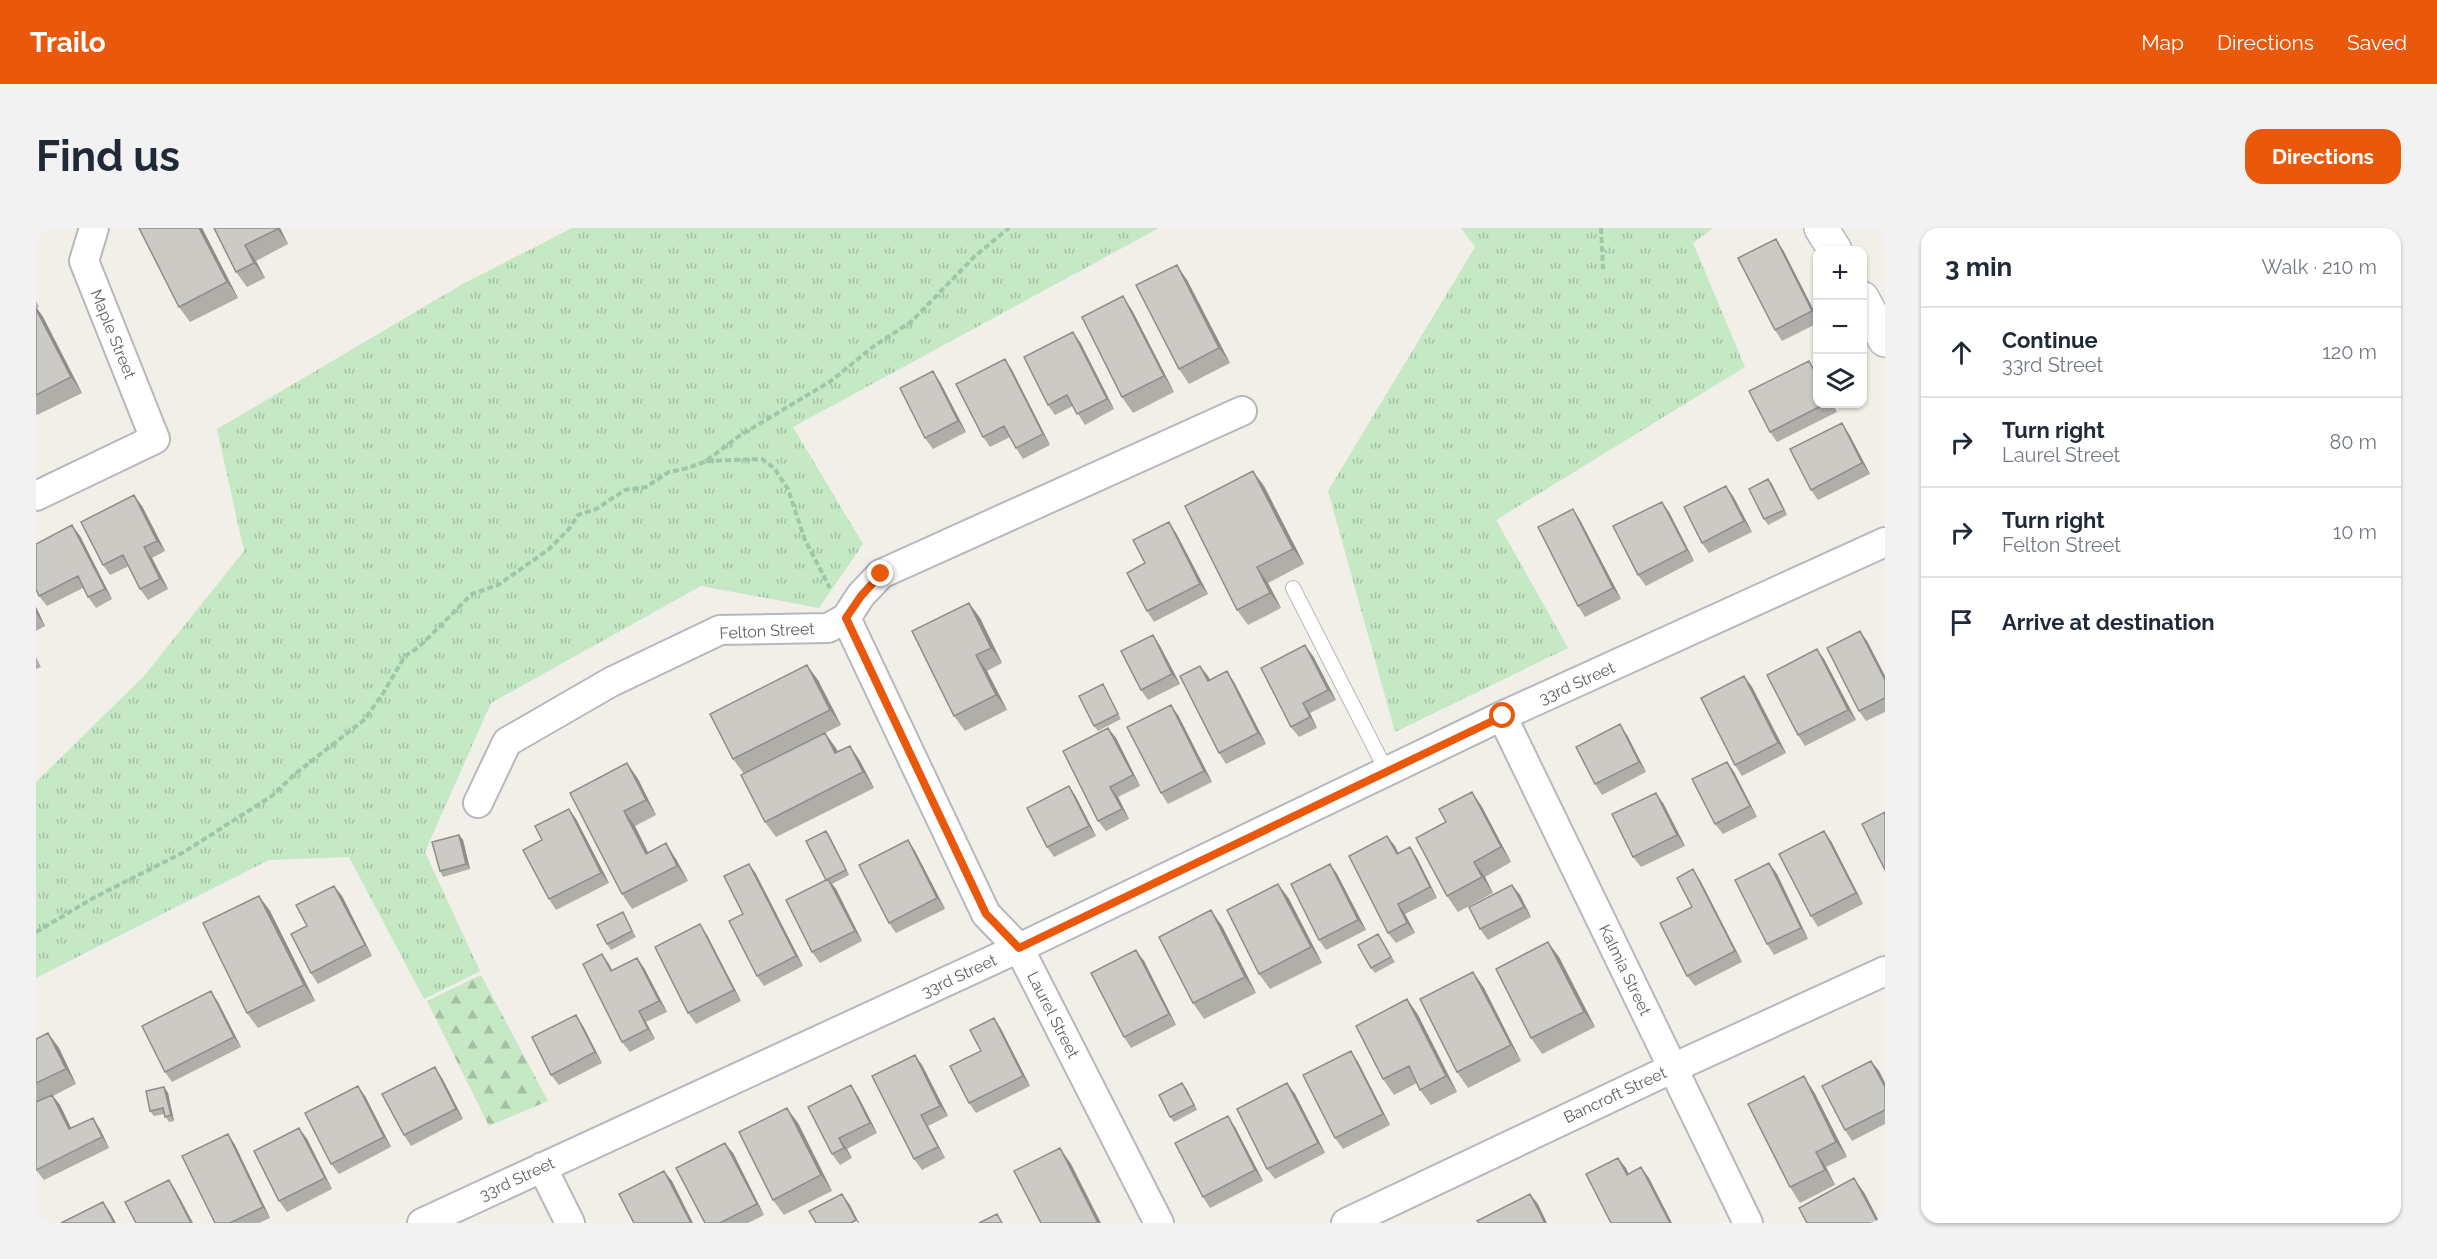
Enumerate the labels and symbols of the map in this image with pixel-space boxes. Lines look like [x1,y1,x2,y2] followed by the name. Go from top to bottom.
[86,287,140,382] street label: Maple Street
[867,560,893,586] route end
[719,619,816,643] street label: Felton Street
[1536,658,1618,708] street label: 33rd Street
[1489,702,1515,728] route start
[1595,921,1655,1019] street label: Kalmia Street
[918,950,1000,1002] street label: 33rd Street
[1023,969,1083,1062] street label: Laurel Street
[1561,1063,1670,1127] street label: Bancroft Street
[476,1153,558,1205] street label: 33rd Street

